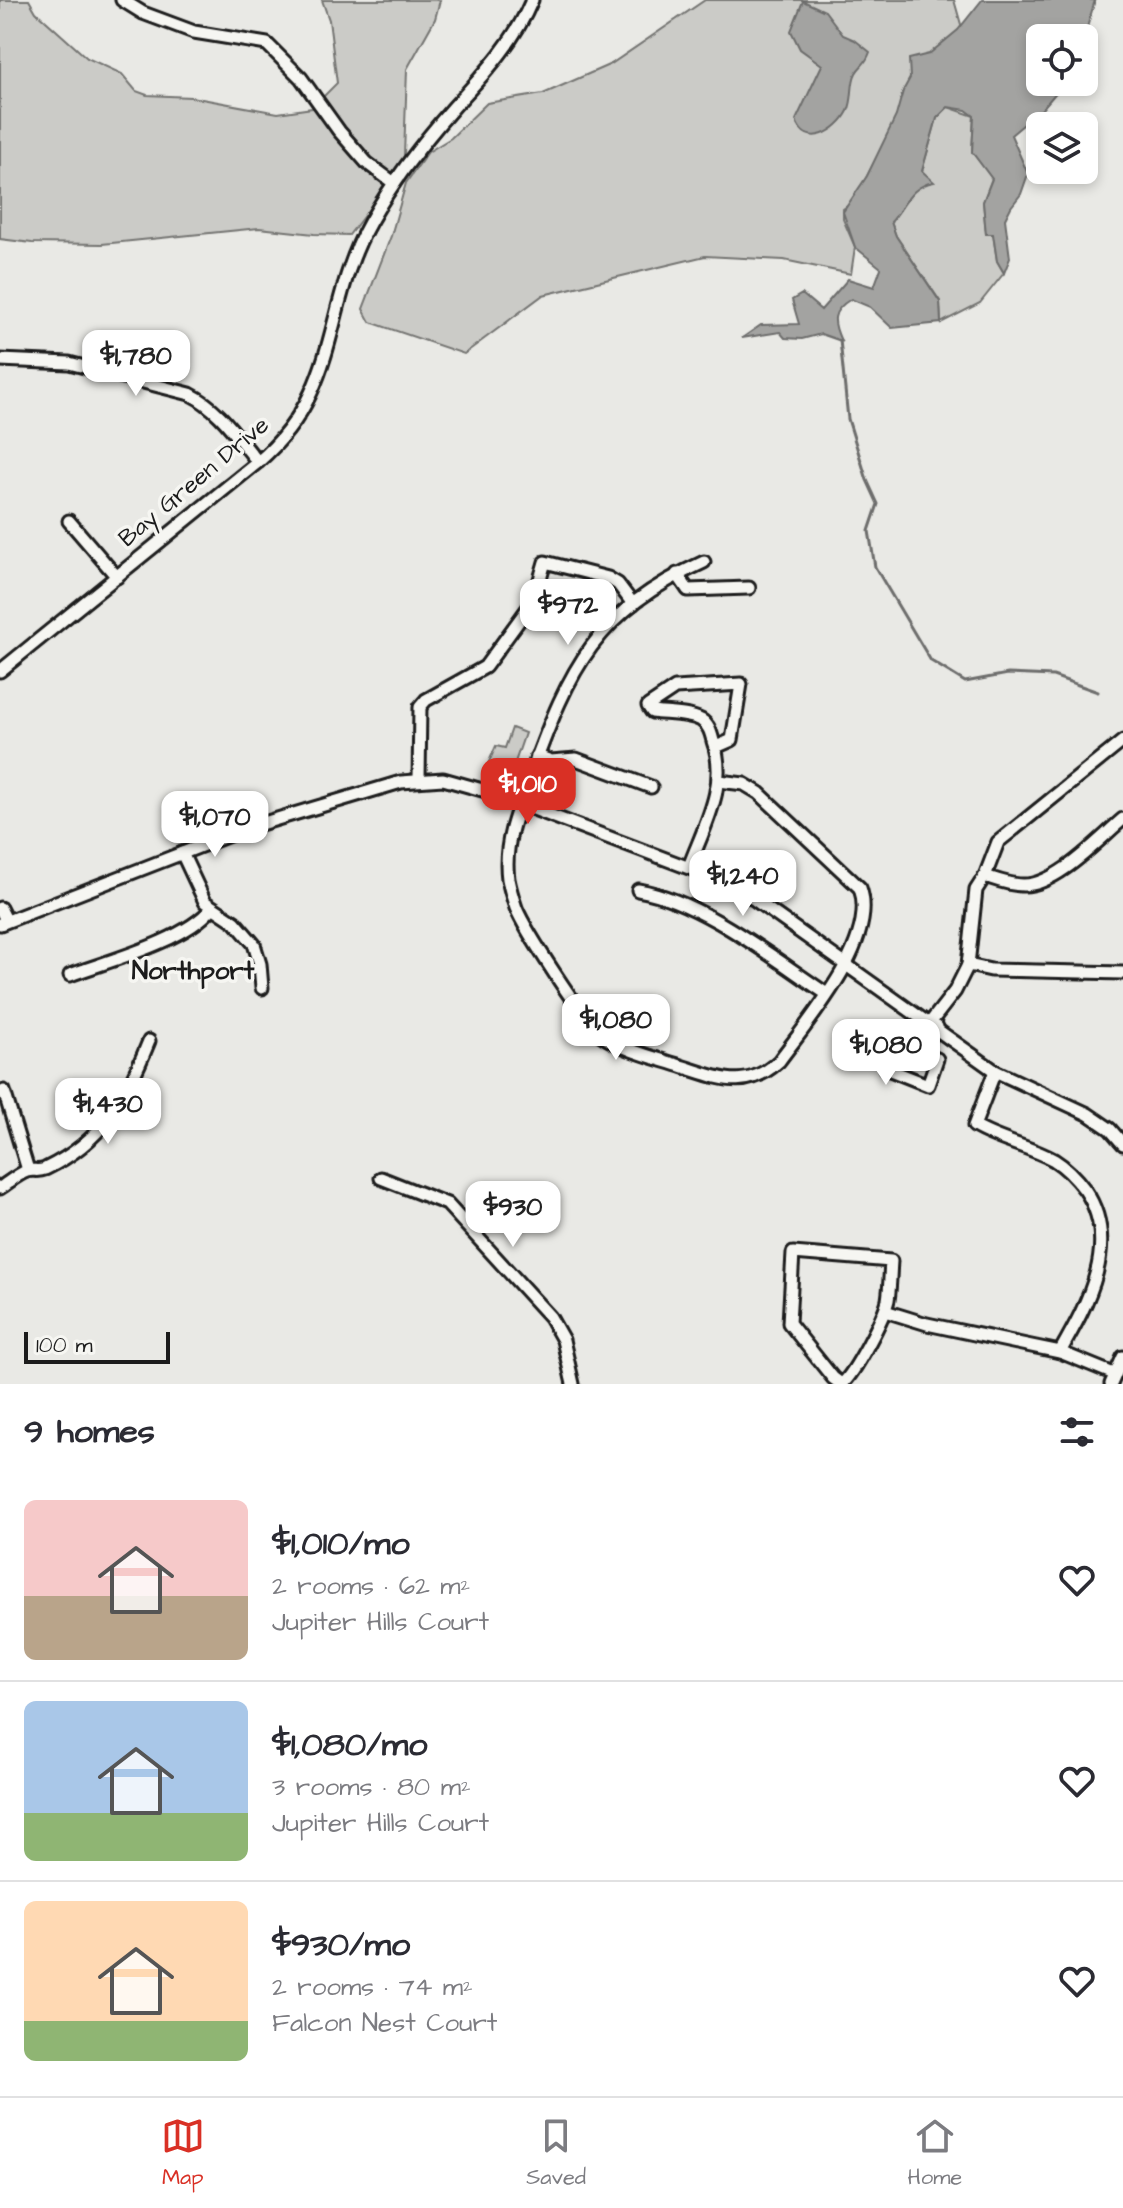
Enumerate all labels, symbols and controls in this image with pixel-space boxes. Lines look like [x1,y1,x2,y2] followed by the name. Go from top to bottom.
[1026,24,1098,184] map controls
[1026,24,1098,96] button: locate
[1026,112,1098,184] button: layers
[71,330,201,398] pin: $1,780
[100,338,172,374] text: $1,780
[111,409,277,556] street label: Bay Green Drive
[521,579,615,647] pin: $972
[538,587,598,623] text: $972
[463,758,593,826] pin: $1,010
[499,766,557,802] text: $1,010
[150,791,280,859] pin: $1,070
[179,799,251,835] text: $1,070
[678,850,808,918] pin: $1,240
[707,858,779,894] text: $1,240
[132,953,255,989] district label: Northport
[551,994,681,1062] pin: $1,080
[580,1002,652,1038] text: $1,080
[821,1019,951,1087] pin: $1,080
[850,1027,922,1063] text: $1,080
[43,1078,173,1146] pin: $1,430
[73,1086,143,1122] text: $1,430
[466,1181,560,1249] pin: $930
[484,1189,542,1225] text: $930
[24,1328,170,1364] scale bar
[36,1330,93,1361] text: 100 m
[24,1408,155,1456] text: 9 homes
[1055,1410,1099,1454] icon: filters
[272,1520,410,1568] text: $1,010/mo
[88,1532,184,1628] icon: home
[1055,1558,1099,1602] icon: heart
[272,1568,470,1604] text: 2 rooms · 62 m²
[272,1604,489,1640] text: Jupiter Hills Court
[272,1721,427,1769] text: $1,080/mo
[88,1733,184,1829] icon: home
[1055,1759,1099,1803] icon: heart
[272,1769,471,1805] text: 3 rooms · 80 m²
[272,1805,489,1841] text: Jupiter Hills Court
[272,1921,410,1969] text: $930/mo
[88,1933,184,2029] icon: home
[1055,1959,1099,2003] icon: heart
[272,1969,473,2005] text: 2 rooms · 74 m²
[272,2005,497,2041] text: Falcon Nest Court
[161,2114,205,2193] tab: Map
[526,2114,586,2193] tab: Saved
[908,2114,962,2193] tab: Home

